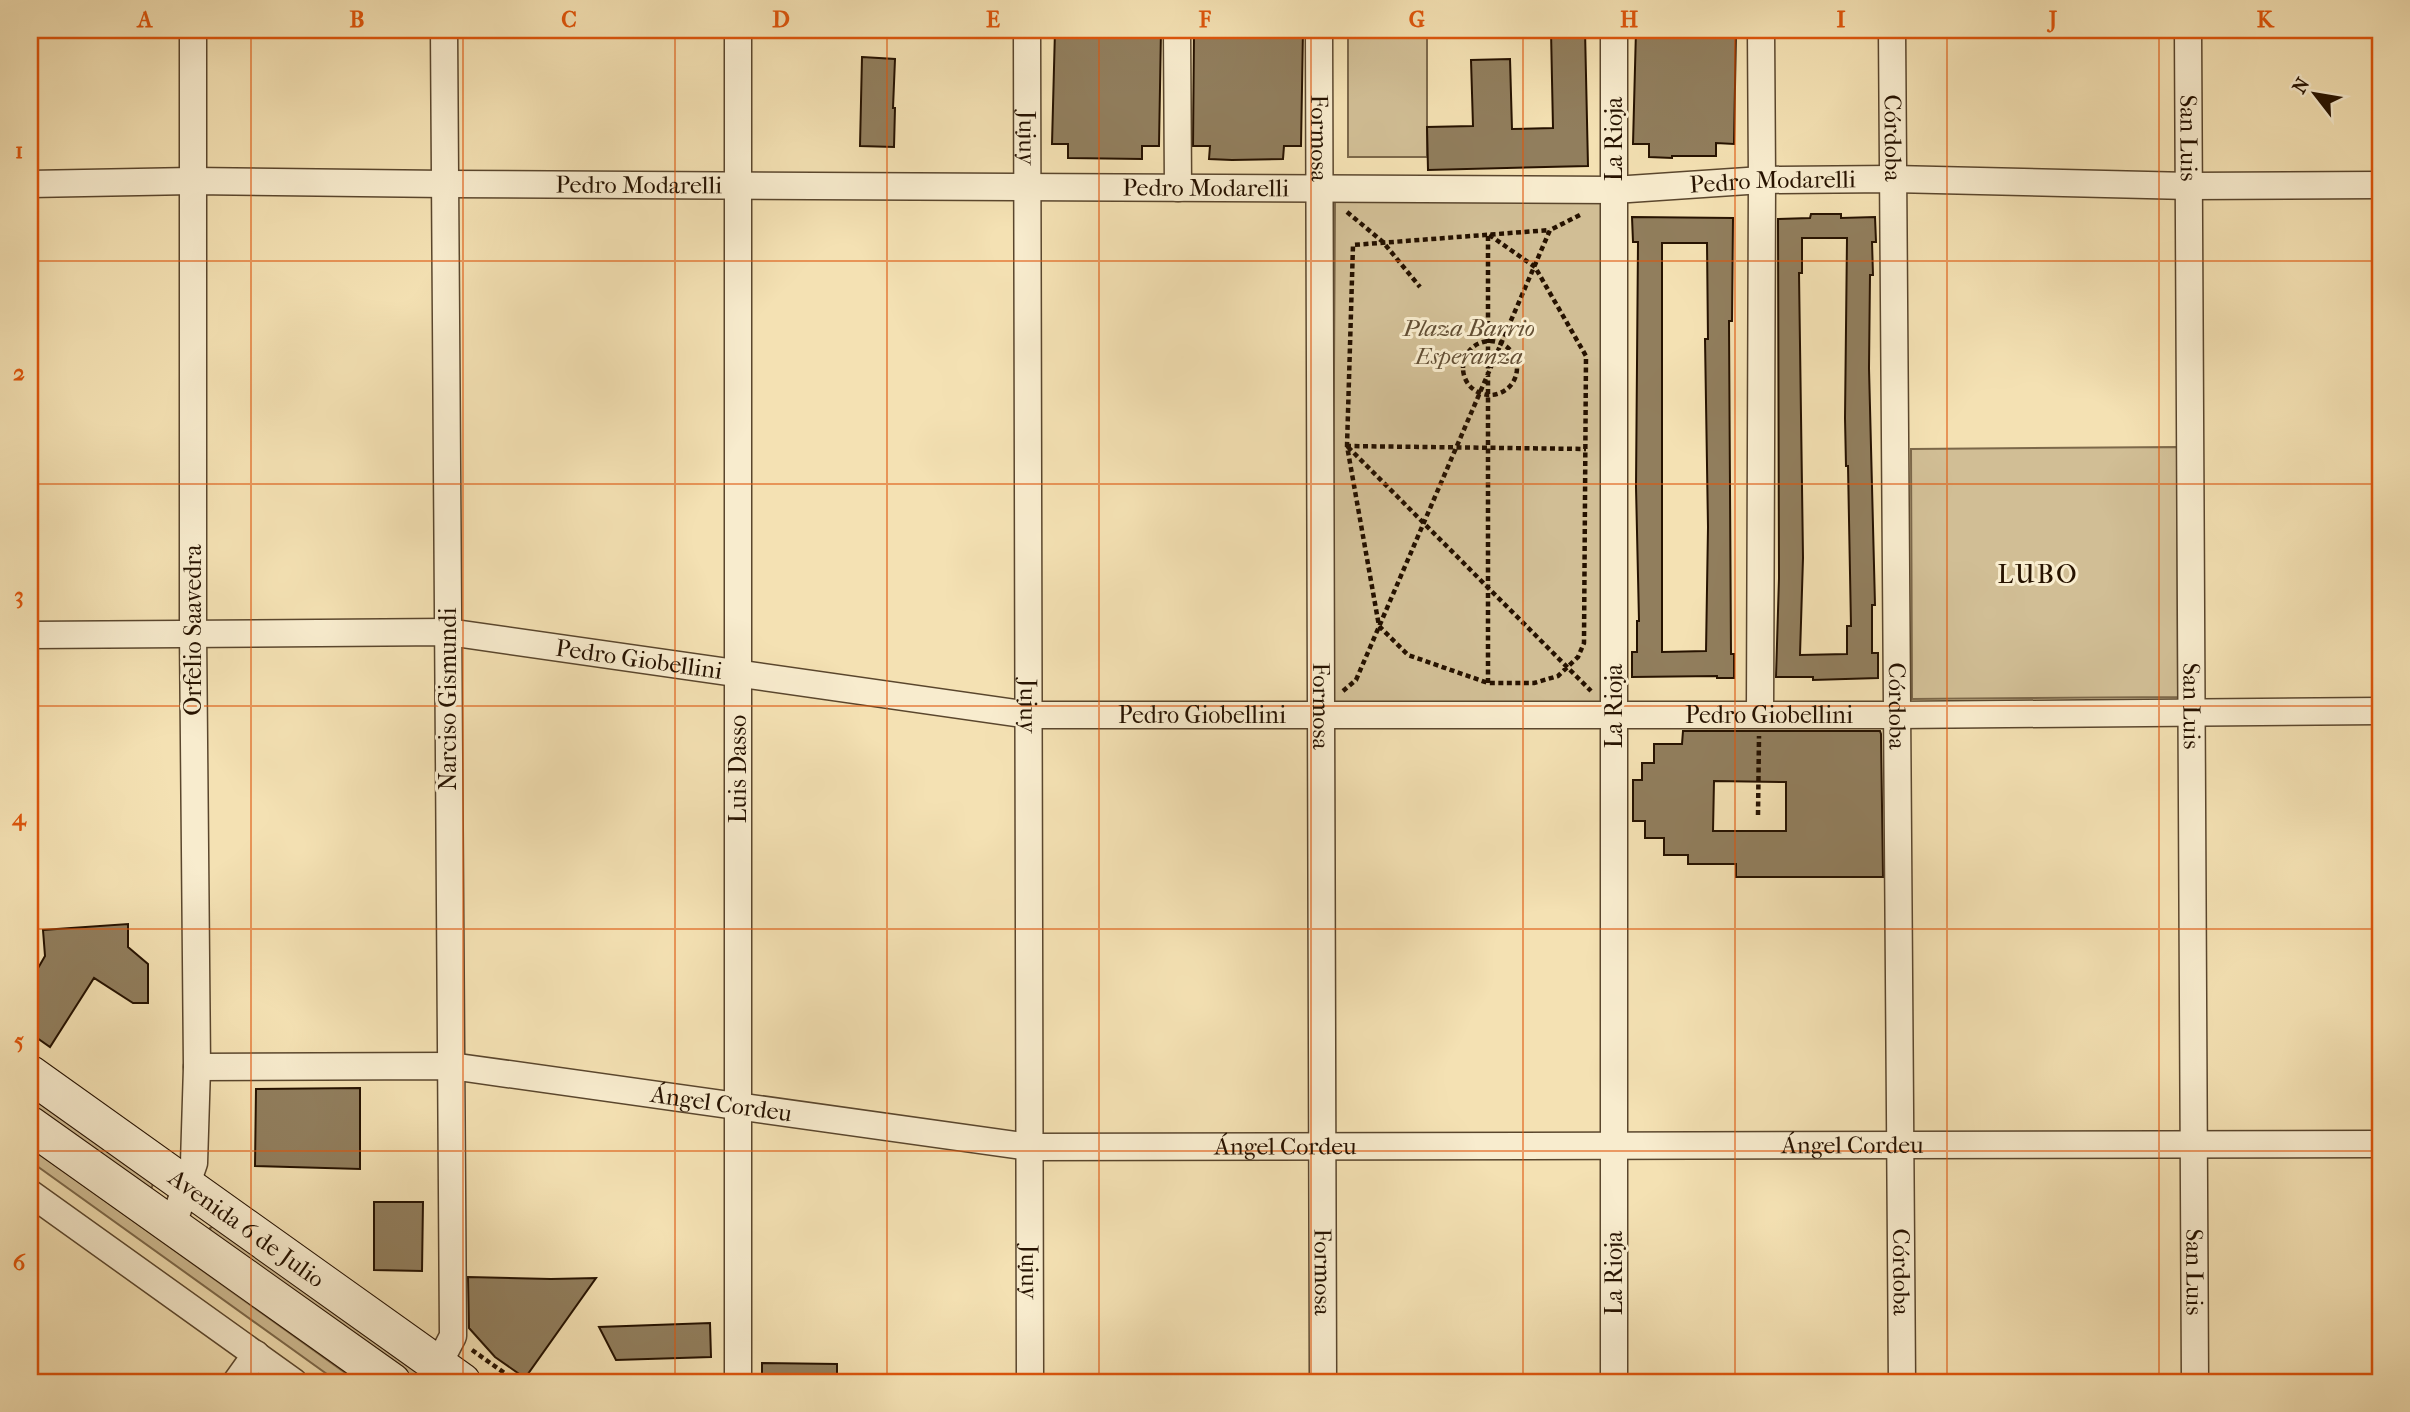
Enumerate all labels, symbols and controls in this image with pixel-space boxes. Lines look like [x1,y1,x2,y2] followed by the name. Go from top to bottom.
[136,6,154,33] text: A
[350,6,365,33] text: B
[561,6,577,33] text: C
[772,6,790,33] text: D
[986,6,1000,33] text: E
[1198,6,1212,33] text: F
[1409,6,1425,33] text: G
[1620,6,1638,33] text: H
[1837,6,1846,33] text: I
[2047,6,2058,33] text: J
[2257,6,2276,33] text: K
[2280,60,2350,130] north arrow
[2288,73,2315,98] text: N
[1305,94,1333,182] street label: Formosa
[1878,94,1907,182] street label: Córdoba
[2174,95,2203,182] street label: San Luis
[1600,96,1628,181] street label: La Rioja
[1013,109,1041,166] street label: Jujuy
[15,137,23,164] text: 1
[1689,165,1856,199] street label: Pedro Modarelli
[556,171,722,199] street label: Pedro Modarelli
[1123,173,1289,202] street label: Pedro Modarelli
[1402,314,1535,370] park label: Plaza Barrio Esperanza
[13,359,25,386] text: 2
[179,543,207,716] street label: Orfelio Saavedra
[1998,559,2078,590] district label: LUBO
[14,582,24,609] text: 3
[434,608,462,791] street label: Narciso Gismundi
[554,634,724,685] street label: Pedro Giobellini
[1307,662,1335,750] street label: Formosa
[1883,662,1911,750] street label: Córdoba
[1600,663,1628,748] street label: La Rioja
[2177,663,2206,750] street label: San Luis
[1014,677,1043,734] street label: Jujuy
[1118,701,1286,729] street label: Pedro Giobellini
[1685,701,1853,729] street label: Pedro Giobellini
[724,715,752,823] street label: Luis Dasso
[11,804,27,831] text: 4
[14,1027,24,1054] text: 5
[648,1079,794,1128] street label: Ángel Cordeu
[1780,1130,1924,1159] street label: Ángel Cordeu
[1213,1132,1357,1161] street label: Ángel Cordeu
[162,1163,330,1293] street label: Avenida 6 de Julio
[1309,1228,1337,1316] street label: Formosa
[1887,1228,1916,1316] street label: Córdoba
[2180,1229,2209,1315] street label: San Luis
[1600,1230,1628,1315] street label: La Rioja
[1016,1243,1044,1300] street label: Jujuy
[13,1249,26,1276] text: 6

